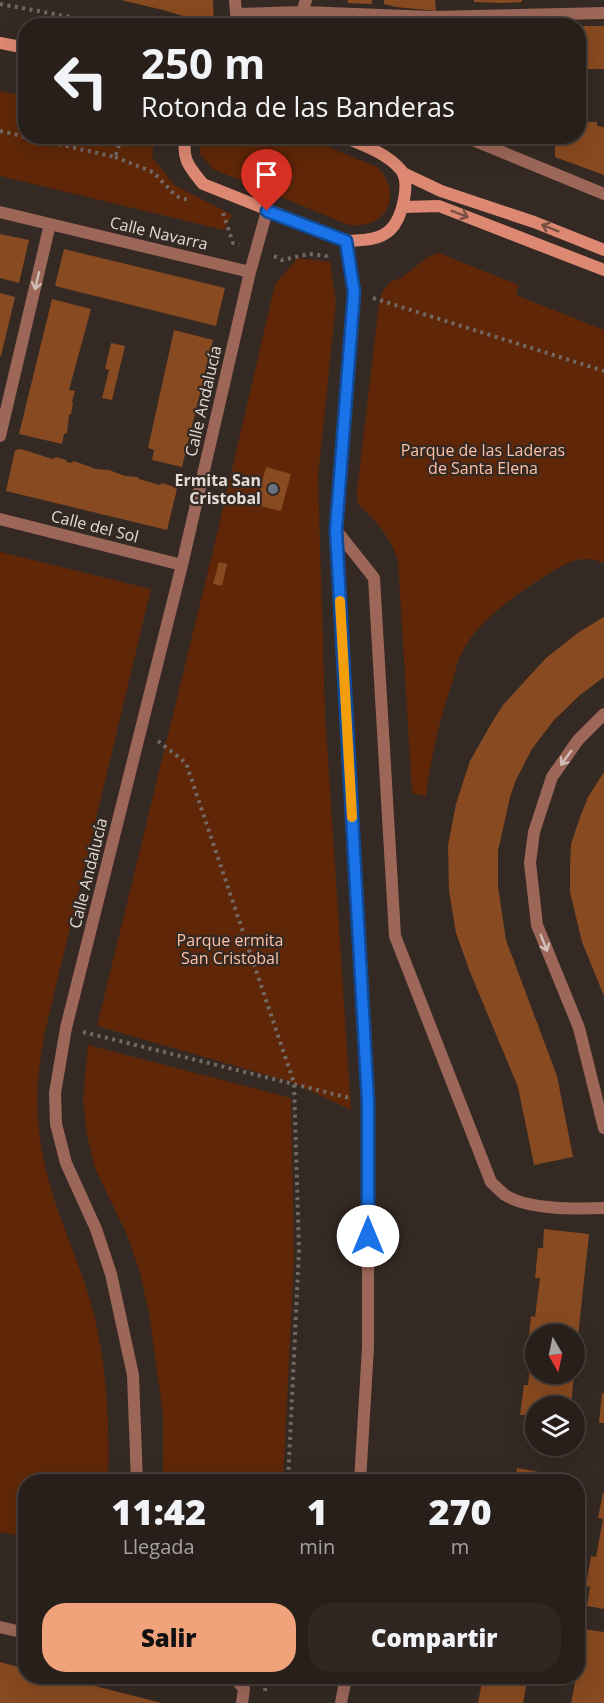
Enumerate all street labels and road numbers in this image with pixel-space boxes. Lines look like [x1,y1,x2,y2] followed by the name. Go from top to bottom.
[108,211,210,255] street label: Calle Navarra
[180,343,226,459] street label: Calle Andalucía
[49,504,141,548] street label: Calle del Sol
[64,815,112,931] street label: Calle Andalucía

